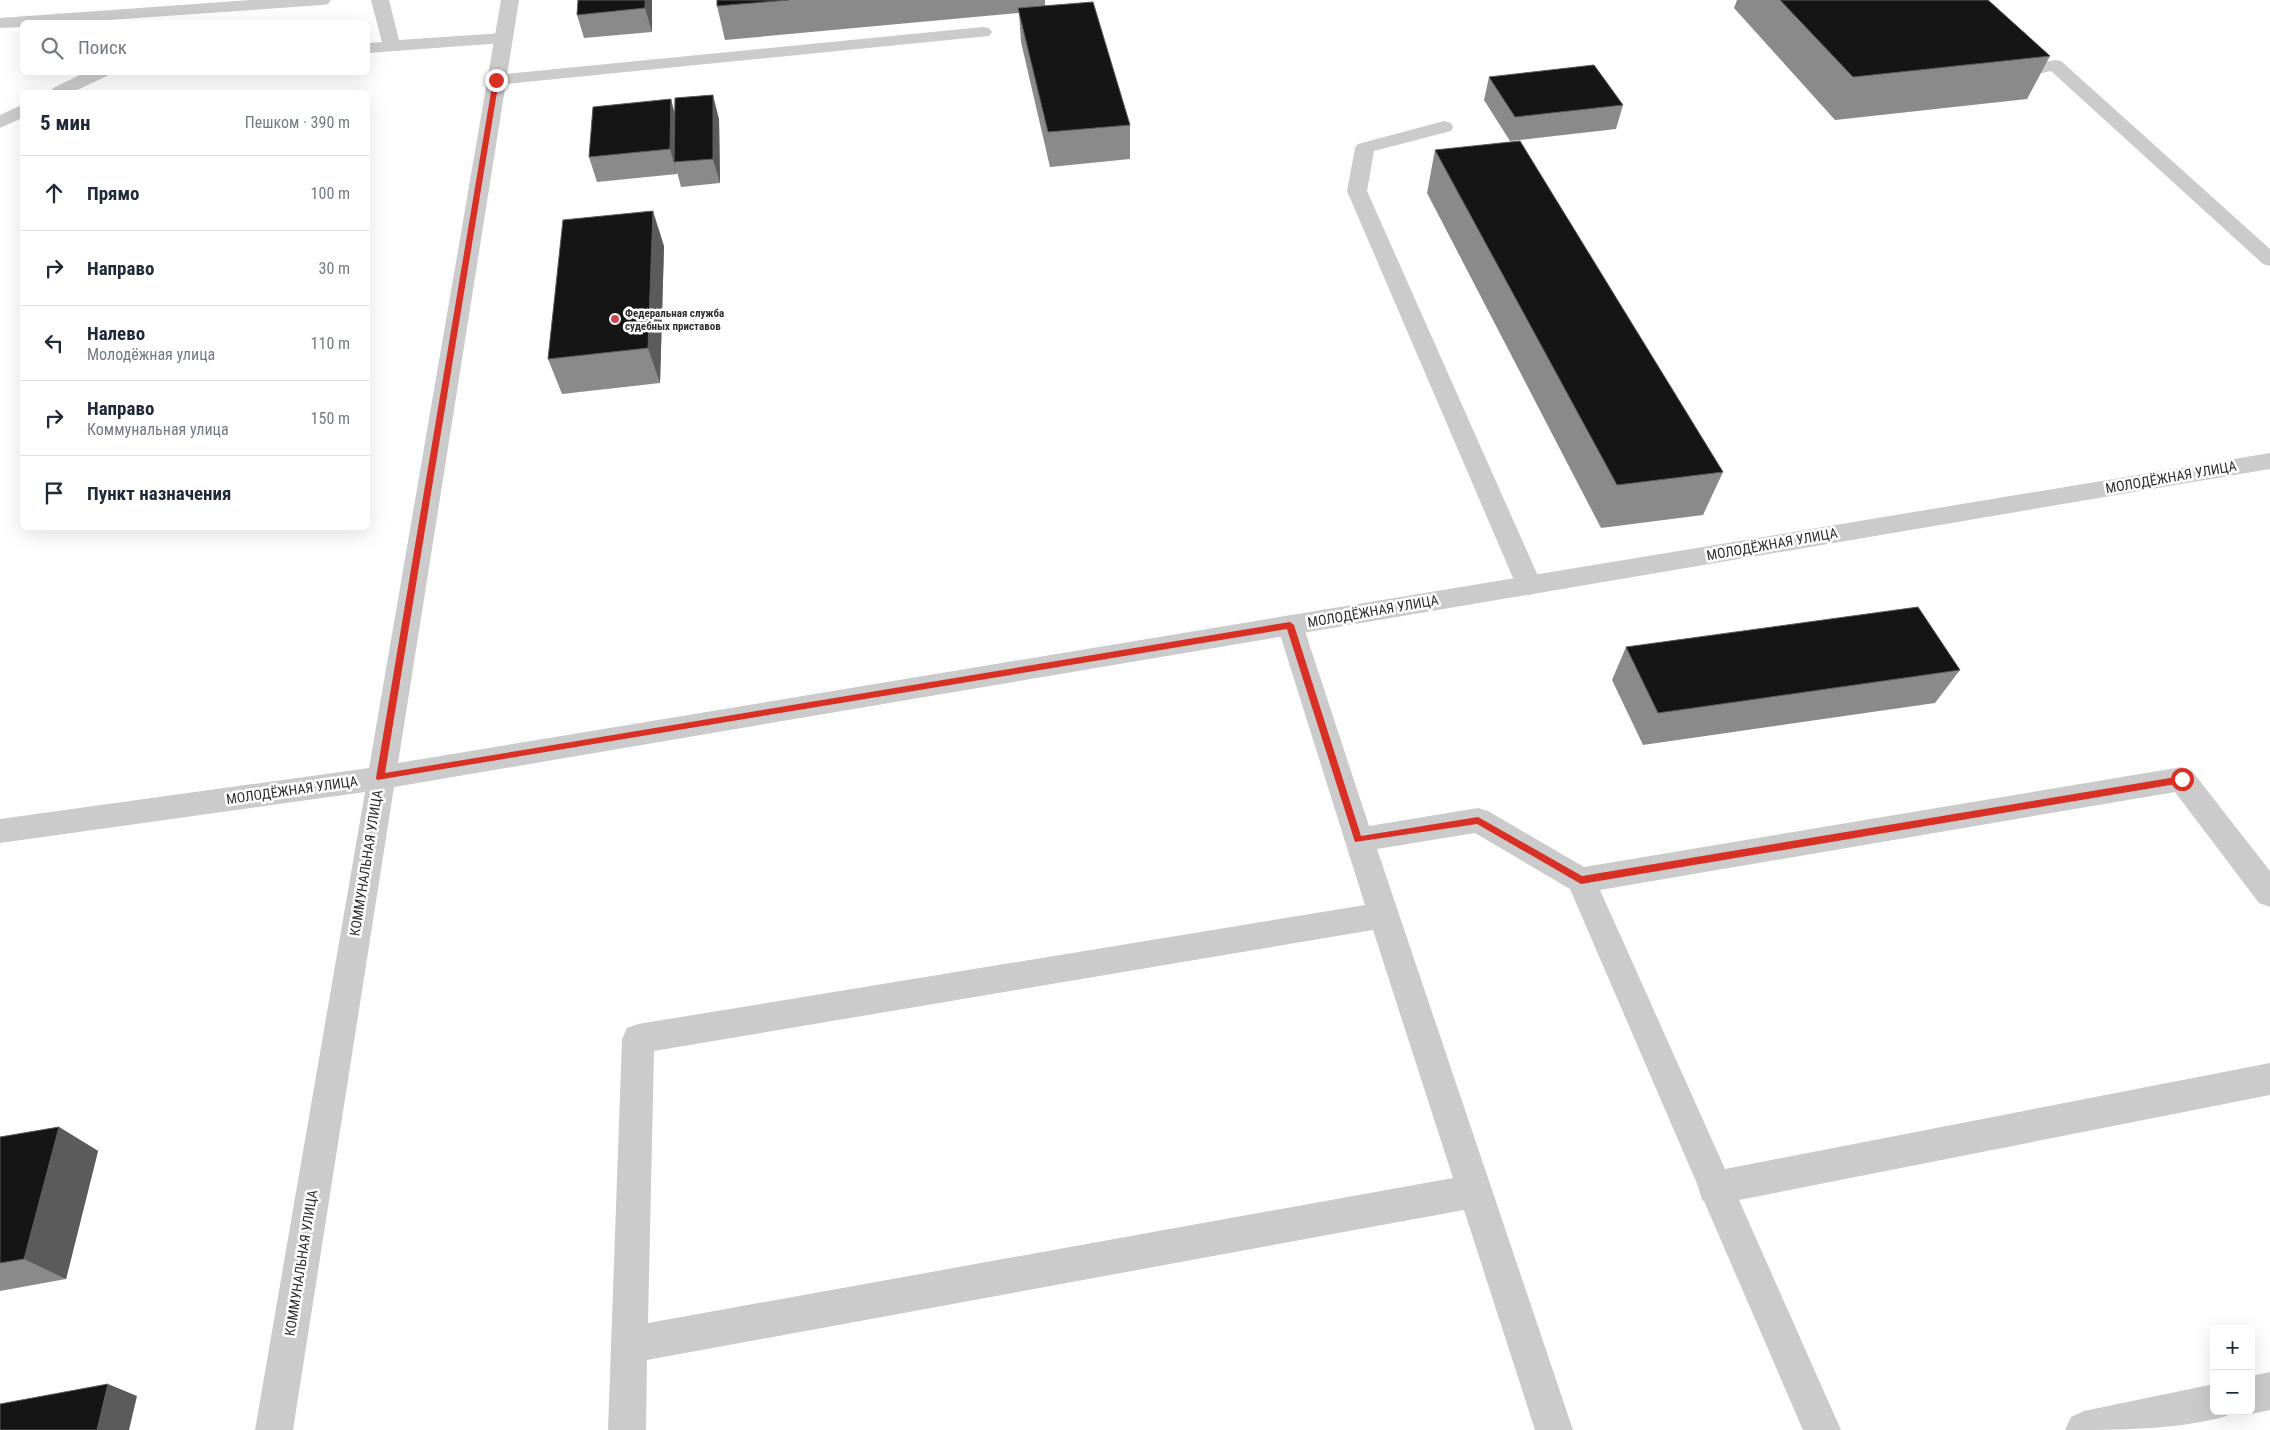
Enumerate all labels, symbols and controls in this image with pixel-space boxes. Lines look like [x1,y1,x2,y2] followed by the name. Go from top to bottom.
[20,20,370,75] search box
[38,34,66,62] icon: search
[78,36,127,59] text: Поиск
[485,69,508,92] route end
[40,111,90,135] text: 5 мин
[245,113,350,132] text: Пешком · 390 m
[40,179,68,207] icon: ahead
[87,182,140,205] text: Прямо
[311,184,350,203] text: 100 m
[40,254,68,282] icon: right
[87,257,154,280] text: Направо
[318,259,350,278] text: 30 m
[625,307,724,333] place label: Федеральная служба судебных приставов
[609,313,621,325] marker: Федеральная служба судебных приставов
[87,322,145,345] text: Налево
[40,329,68,357] icon: left
[311,334,350,353] text: 110 m
[87,345,215,364] text: Молодёжная улица
[87,397,154,420] text: Направо
[40,404,68,432] icon: right
[311,409,350,428] text: 150 m
[87,420,229,439] text: Коммунальная улица
[2104,458,2238,496] street label: МОЛОДЁЖНАЯ УЛИЦА
[40,479,68,507] icon: arrive
[87,482,231,505] text: Пункт назначения
[1705,525,1839,563] street label: МОЛОДЁЖНАЯ УЛИЦА
[1306,592,1440,630] street label: МОЛОДЁЖНАЯ УЛИЦА
[2171,768,2194,791] route start
[225,773,359,807] street label: МОЛОДЁЖНАЯ УЛИЦА
[347,789,385,937] street label: КОММУНАЛЬНАЯ УЛИЦА
[282,1189,320,1337] street label: КОММУНАЛЬНАЯ УЛИЦА
[2210,1325,2255,1415] map controls
[2210,1325,2255,1370] button: +
[2210,1370,2255,1415] button: −

